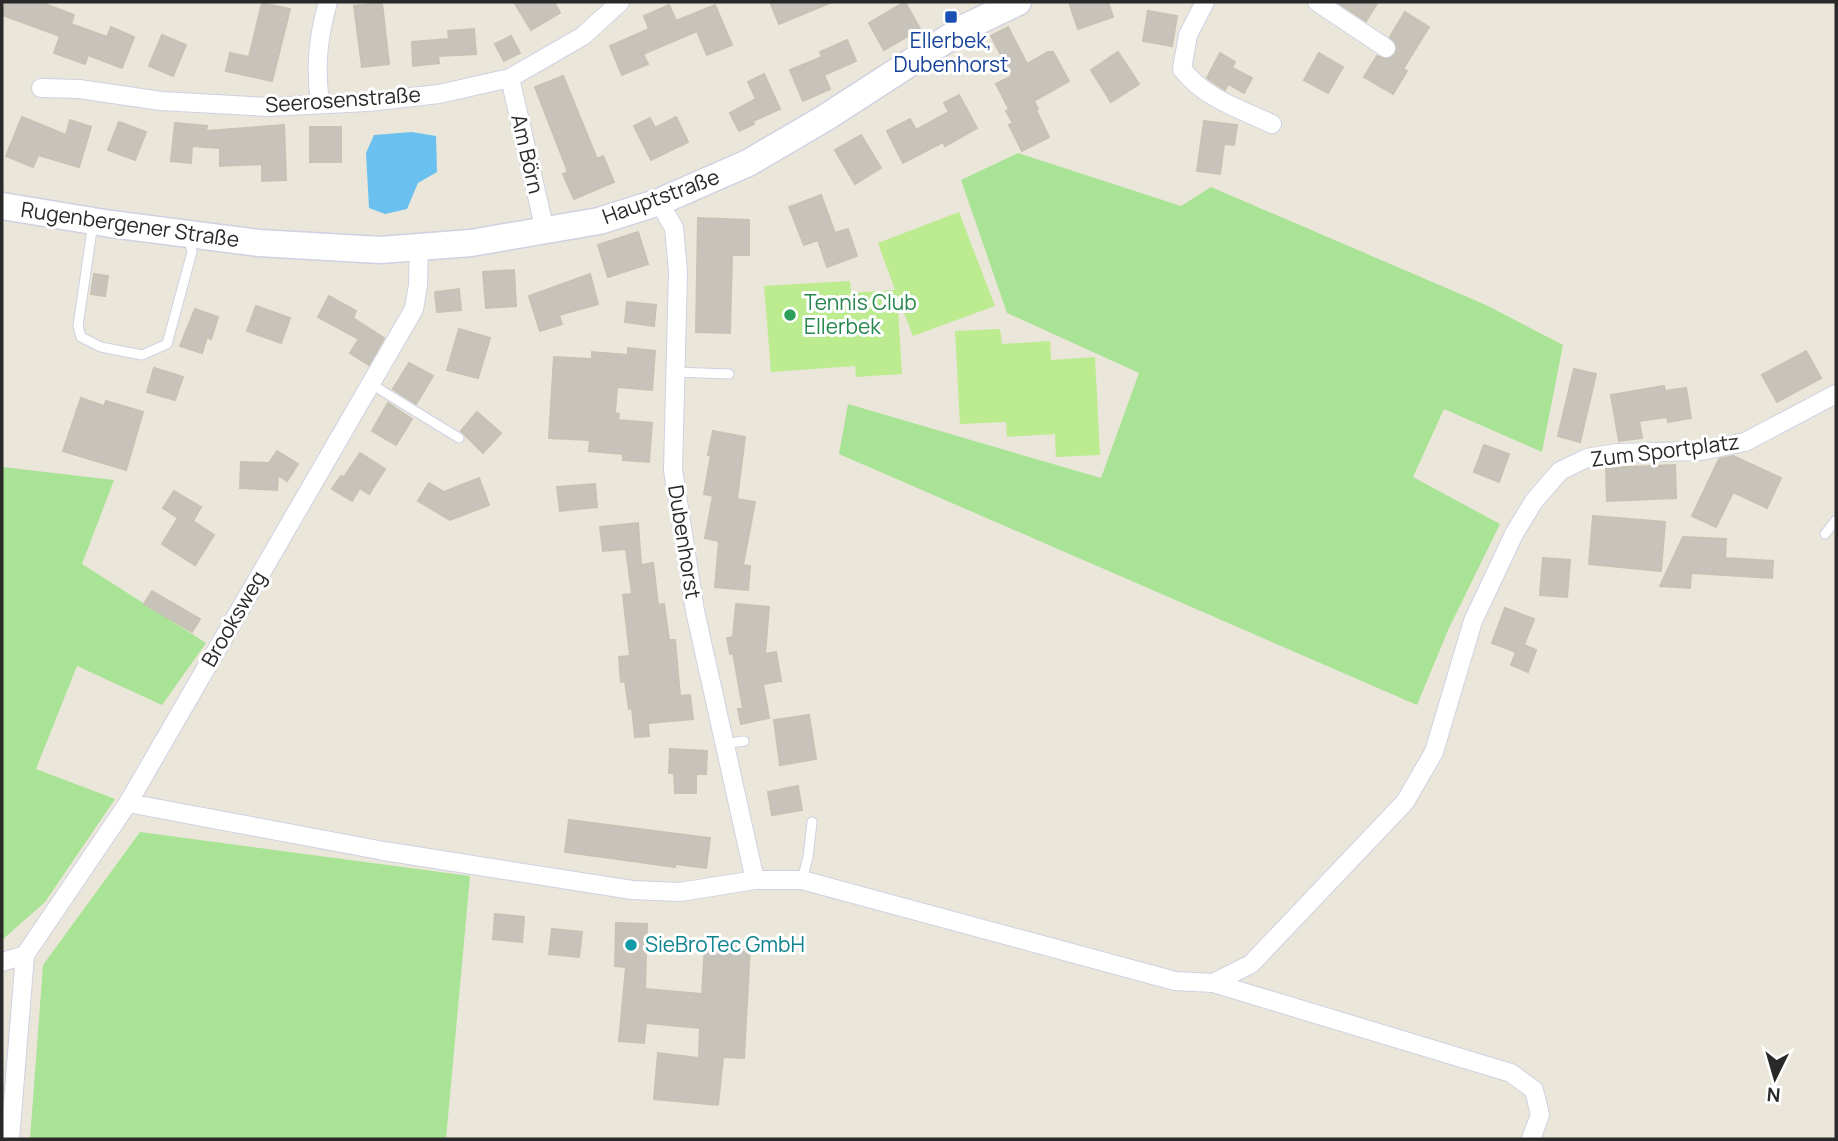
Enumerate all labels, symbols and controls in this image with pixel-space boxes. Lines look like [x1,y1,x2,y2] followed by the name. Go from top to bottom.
[943,9,959,25] marker: Ellerbek, Dubenhorst
[894,26,1008,78] place label: Ellerbek, Dubenhorst
[264,80,422,118] street label: Seerosenstraße
[505,111,551,196] street label: Am Börn
[598,162,723,230] street label: Hauptstraße
[19,195,241,253] street label: Rugenbergener Straße
[804,288,917,340] place label: Tennis Club Ellerbek
[782,307,798,323] marker: Tennis Club Ellerbek
[1589,427,1741,473] street label: Zum Sportplatz
[662,483,708,601] street label: Dubenhorst
[194,565,272,672] street label: Brooksweg
[645,930,805,958] place label: SieBroTec GmbH
[623,937,639,953] marker: SieBroTec GmbH
[1740,1043,1810,1113] north arrow
[1766,1081,1781,1108] text: N

